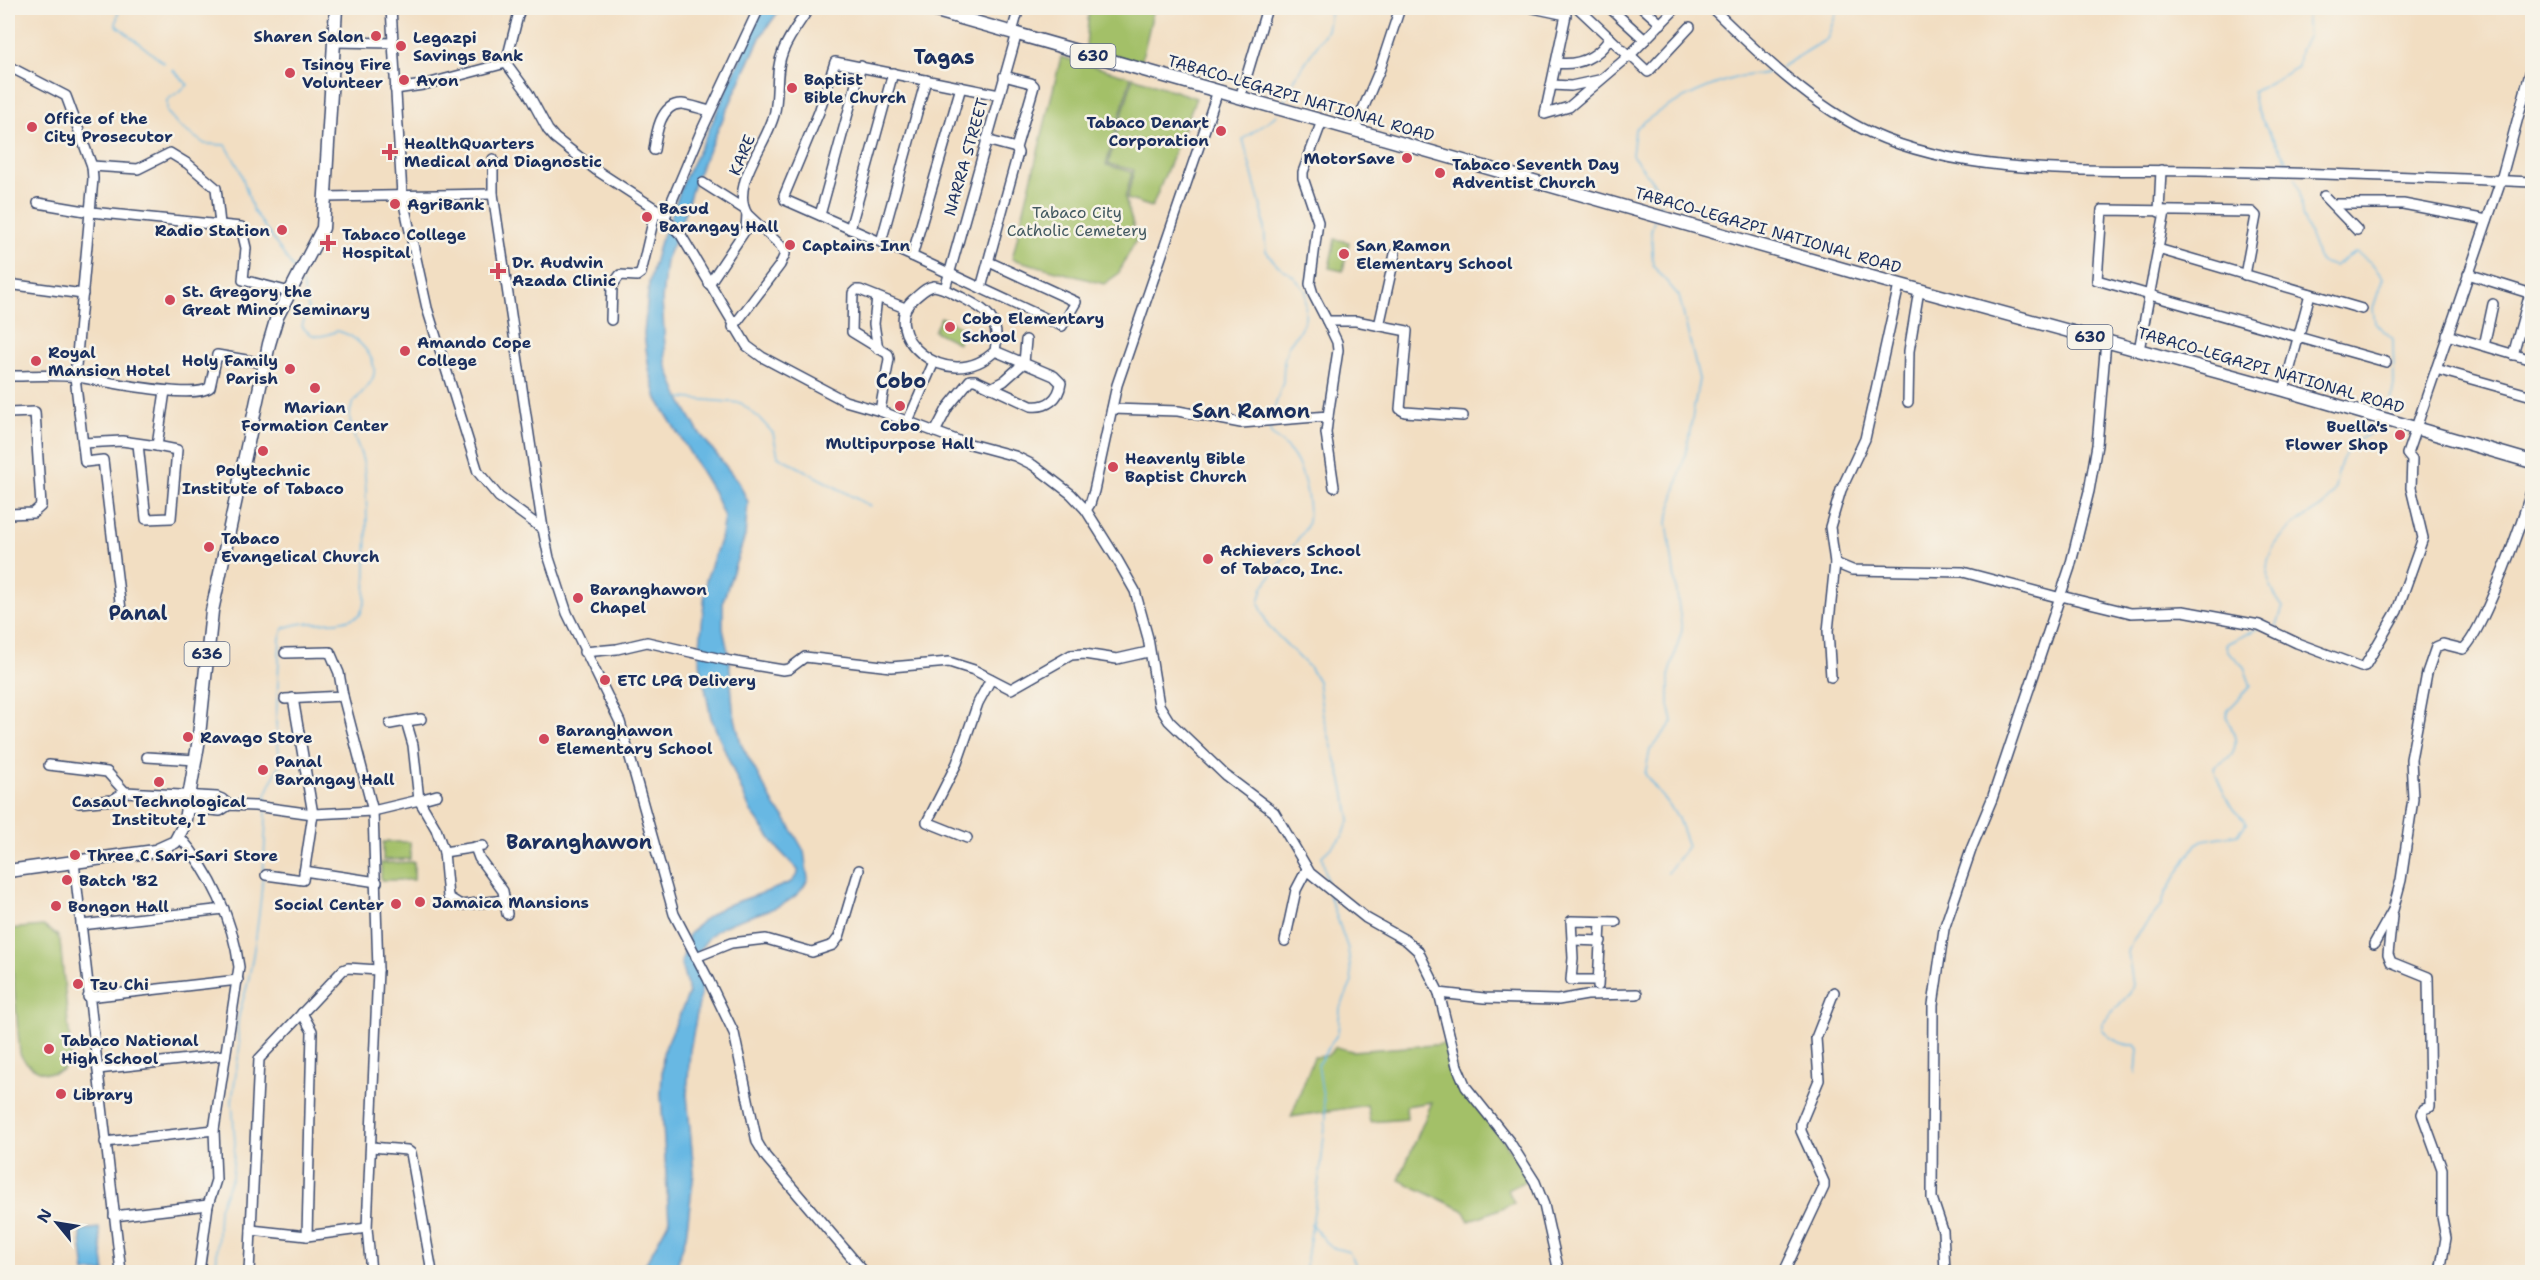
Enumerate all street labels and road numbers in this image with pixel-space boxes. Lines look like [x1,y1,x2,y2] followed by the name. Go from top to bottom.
[1070,44,1116,68] road number: 630
[1165,50,1437,146] street label: TABACO-LEGAZPI NATIONAL ROAD
[939,96,993,218] street label: NARRA STREET
[724,131,760,179] street label: KARE
[1632,182,1904,278] street label: TABACO-LEGAZPI NATIONAL ROAD
[2135,322,2407,418] street label: TABACO-LEGAZPI NATIONAL ROAD
[2068,325,2112,349] road number: 630
[184,642,230,666] road number: 636

